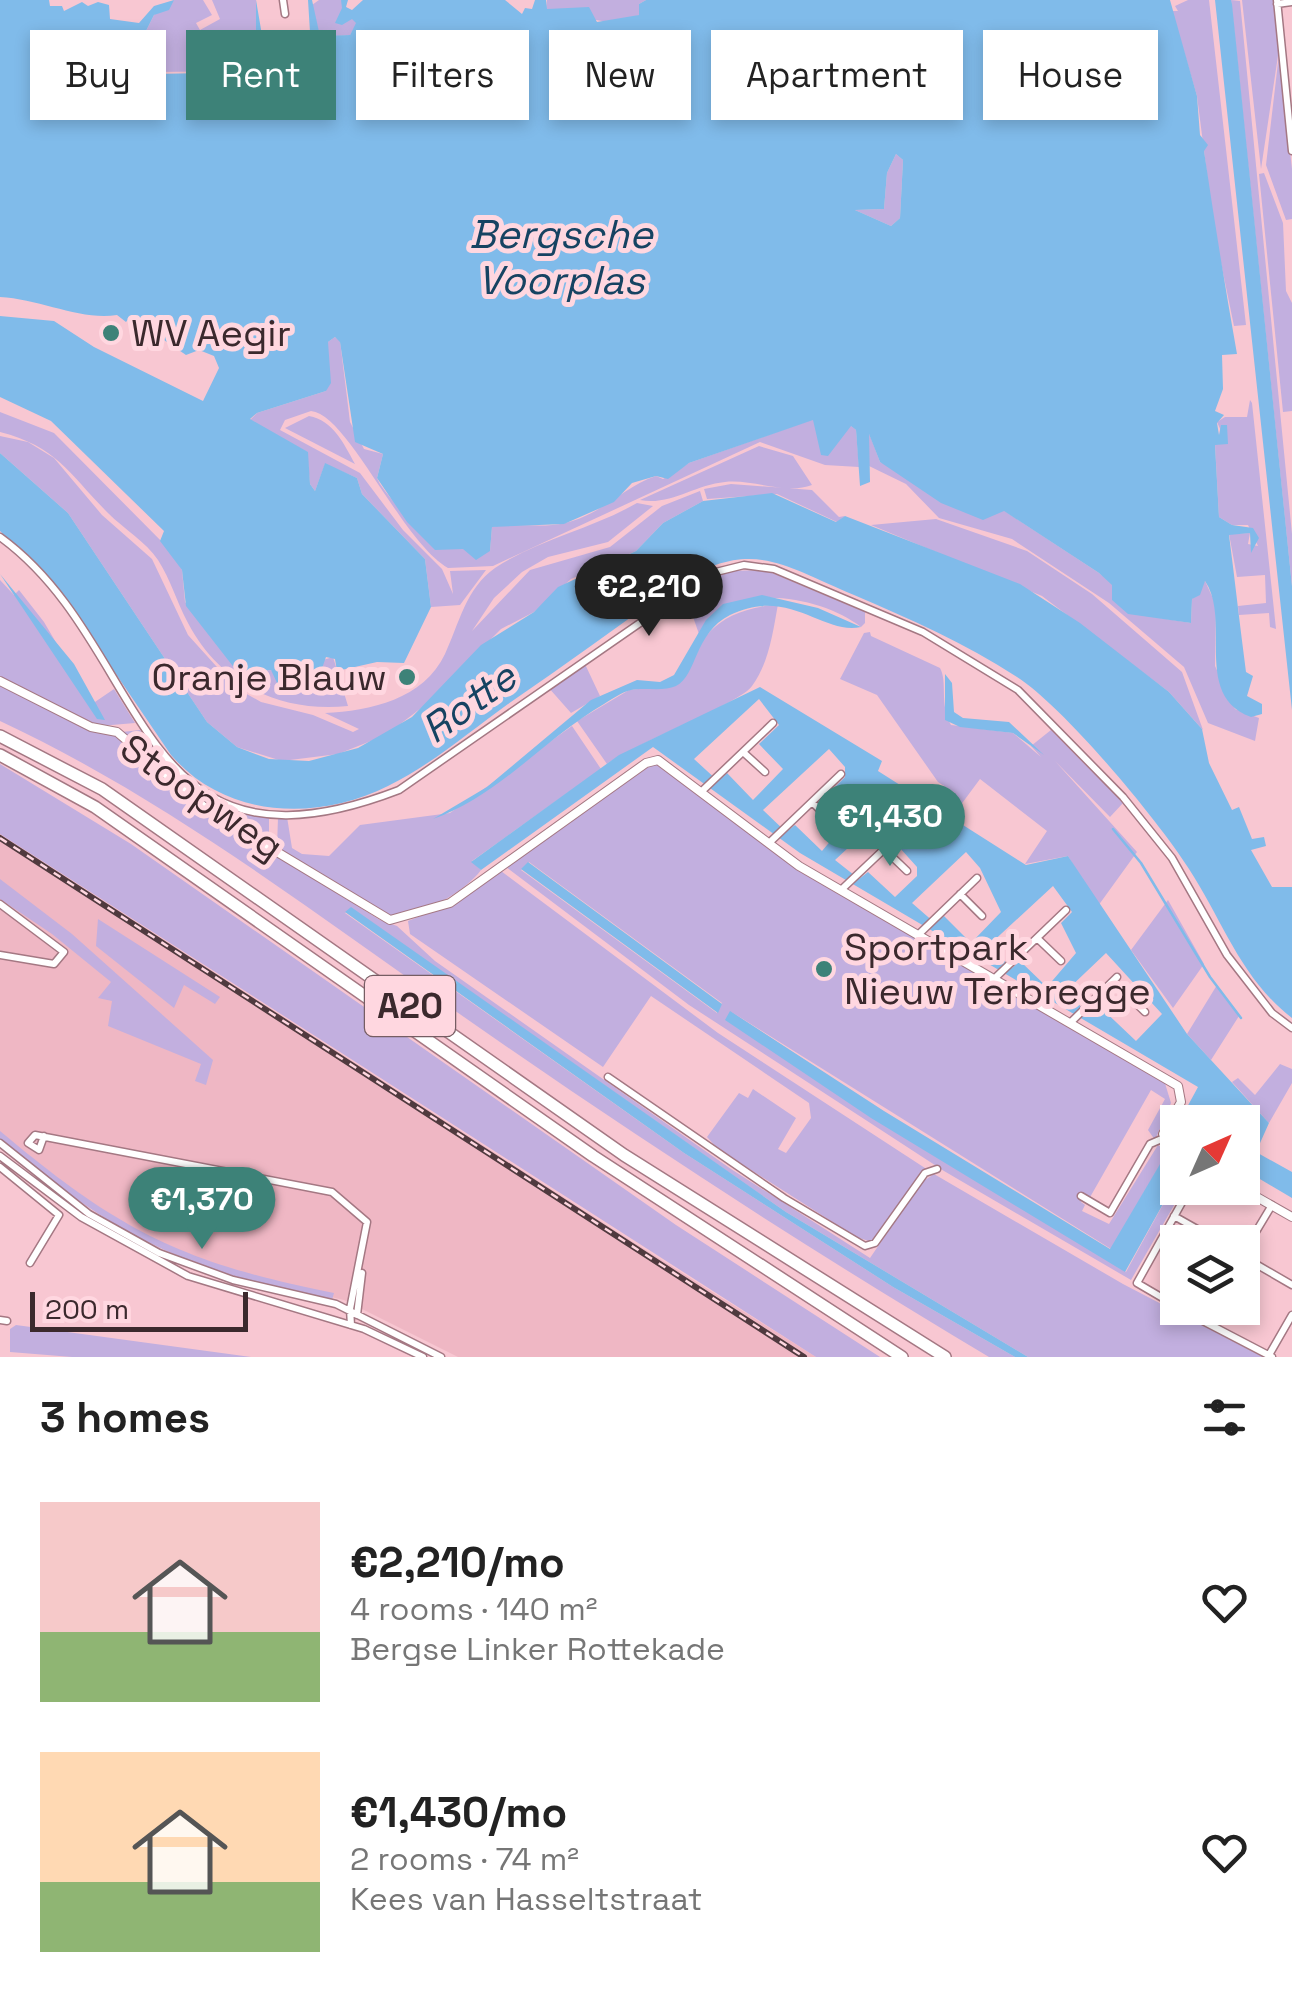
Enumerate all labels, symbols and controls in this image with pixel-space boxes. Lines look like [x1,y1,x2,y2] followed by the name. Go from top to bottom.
[30,30,166,120] chip: Buy
[186,30,336,120] chip: Rent
[356,30,529,120] chip: Filters
[549,30,691,120] chip: New
[711,30,963,120] chip: Apartment
[983,30,1158,120] chip: House
[469,209,654,306] water label: Bergsche Voorplas
[131,309,291,357] place label: WV Aegir
[100,322,122,344] marker: WV Aegir
[568,554,730,639] pin: €2,210
[597,566,701,606] text: €2,210
[412,651,527,754] water label: Rotte
[152,653,387,701] place label: Oranje Blauw
[396,666,418,688] marker: Oranje Blauw
[111,723,293,871] street label: Stoopweg
[809,784,971,869] pin: €1,430
[837,796,943,836] text: €1,430
[844,923,1151,1015] place label: Sportpark Nieuw Terbregge
[813,958,835,980] marker: Sportpark Nieuw Terbregge
[365,976,455,1036] road number: A20
[1160,1105,1260,1205] north arrow
[1160,1105,1260,1325] map controls
[121,1167,283,1252] pin: €1,370
[150,1179,254,1219] text: €1,370
[1160,1225,1260,1325] button: layers
[30,1287,248,1332] scale bar
[45,1291,129,1327] text: 200 m
[1197,1390,1252,1445] icon: filters
[40,1391,210,1444] text: 3 homes
[350,1536,565,1589] text: €2,210/mo
[120,1542,240,1662] icon: home
[1197,1575,1252,1630] icon: heart
[350,1589,597,1629] text: 4 rooms · 140 m²
[350,1629,725,1669] text: Bergse Linker Rottekade
[350,1786,567,1839] text: €1,430/mo
[120,1792,240,1912] icon: home
[1197,1825,1252,1880] icon: heart
[350,1839,579,1879] text: 2 rooms · 74 m²
[350,1879,703,1919] text: Kees van Hasseltstraat

